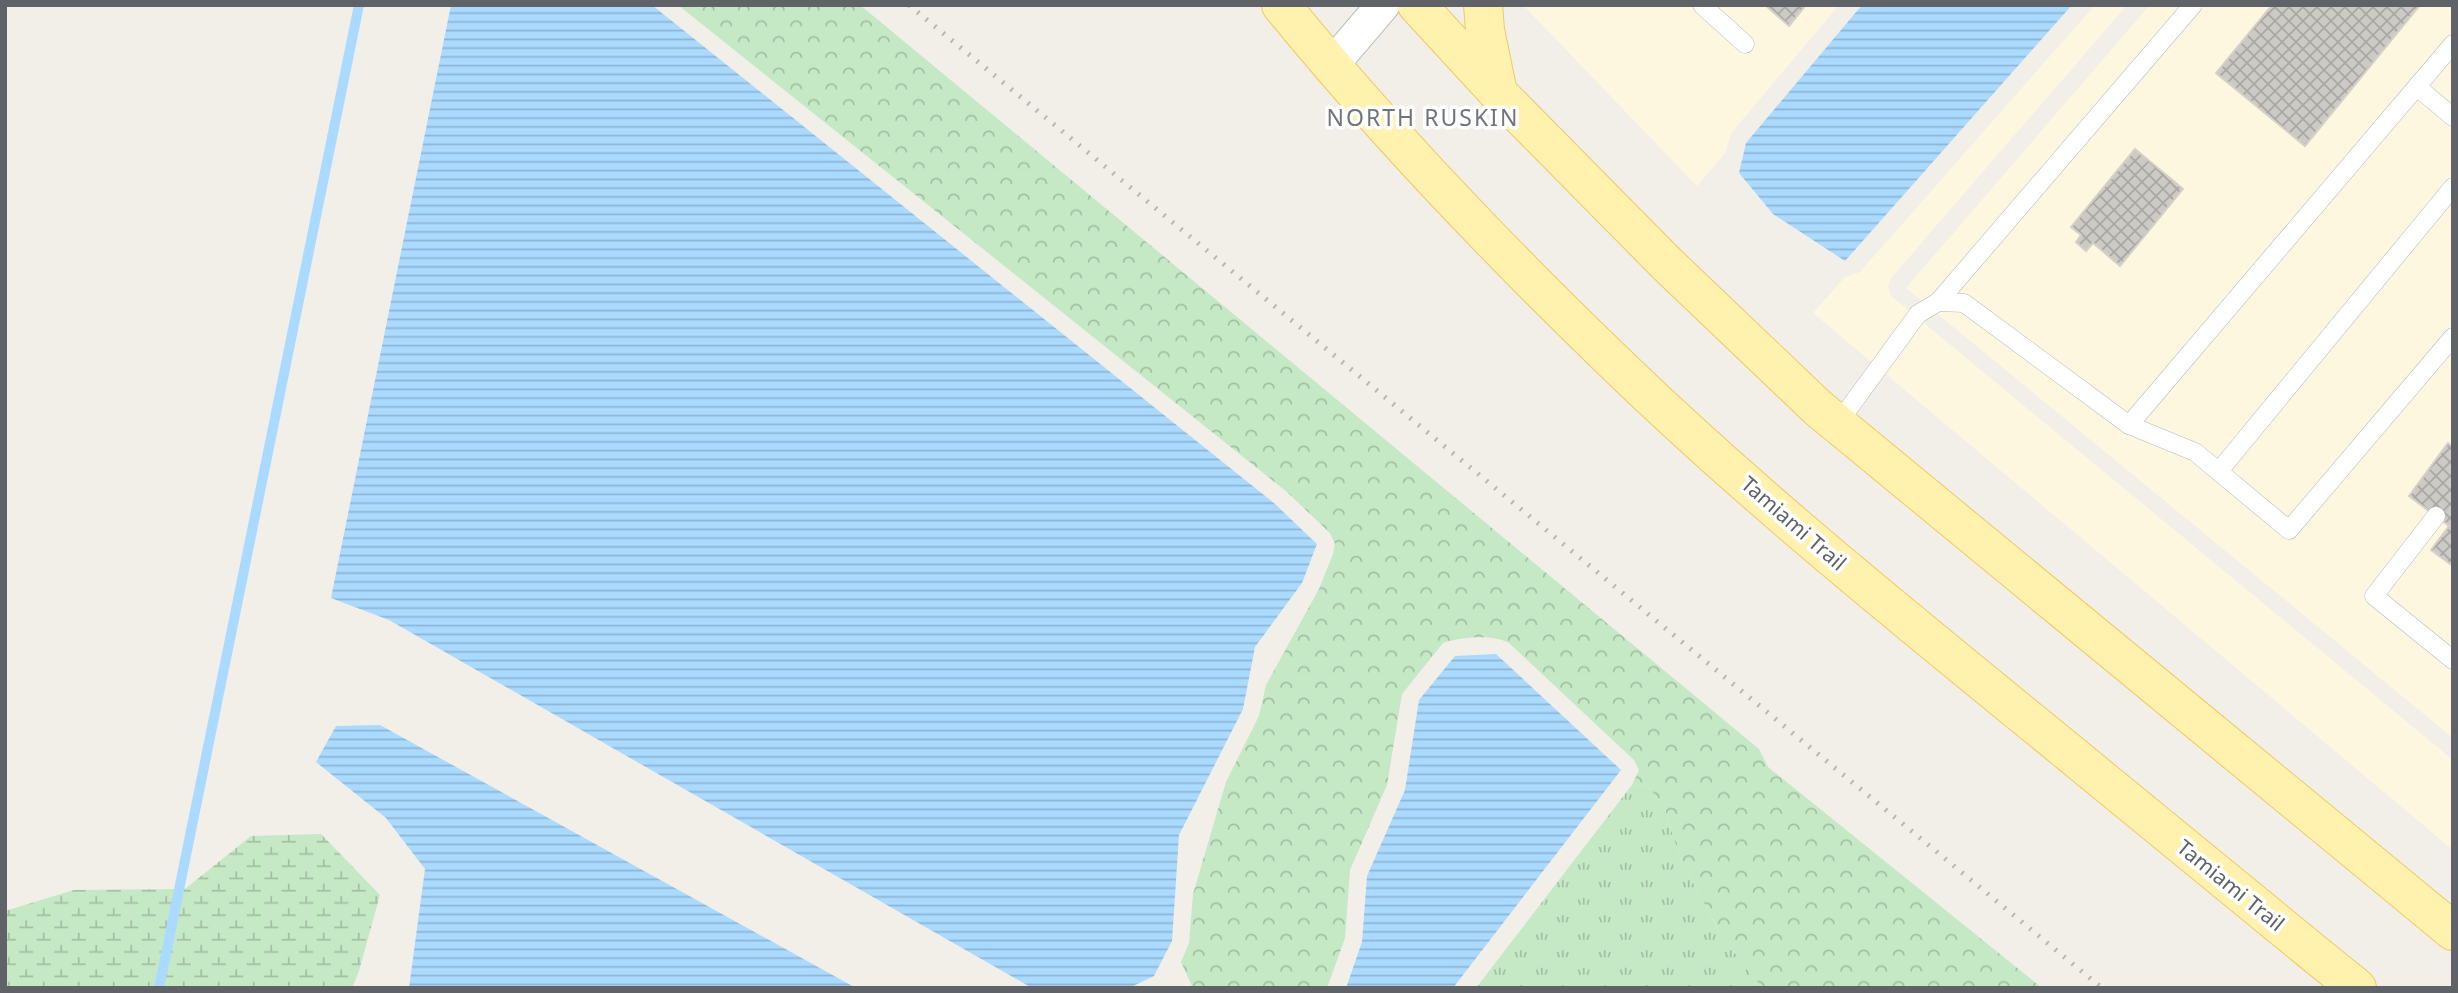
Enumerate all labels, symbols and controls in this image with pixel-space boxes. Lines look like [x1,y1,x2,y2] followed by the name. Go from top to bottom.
[1327,101,1519,133] district label: NORTH RUSKIN
[1736,470,1852,576] street label: Tamiami Trail
[2171,833,2291,937] street label: Tamiami Trail

